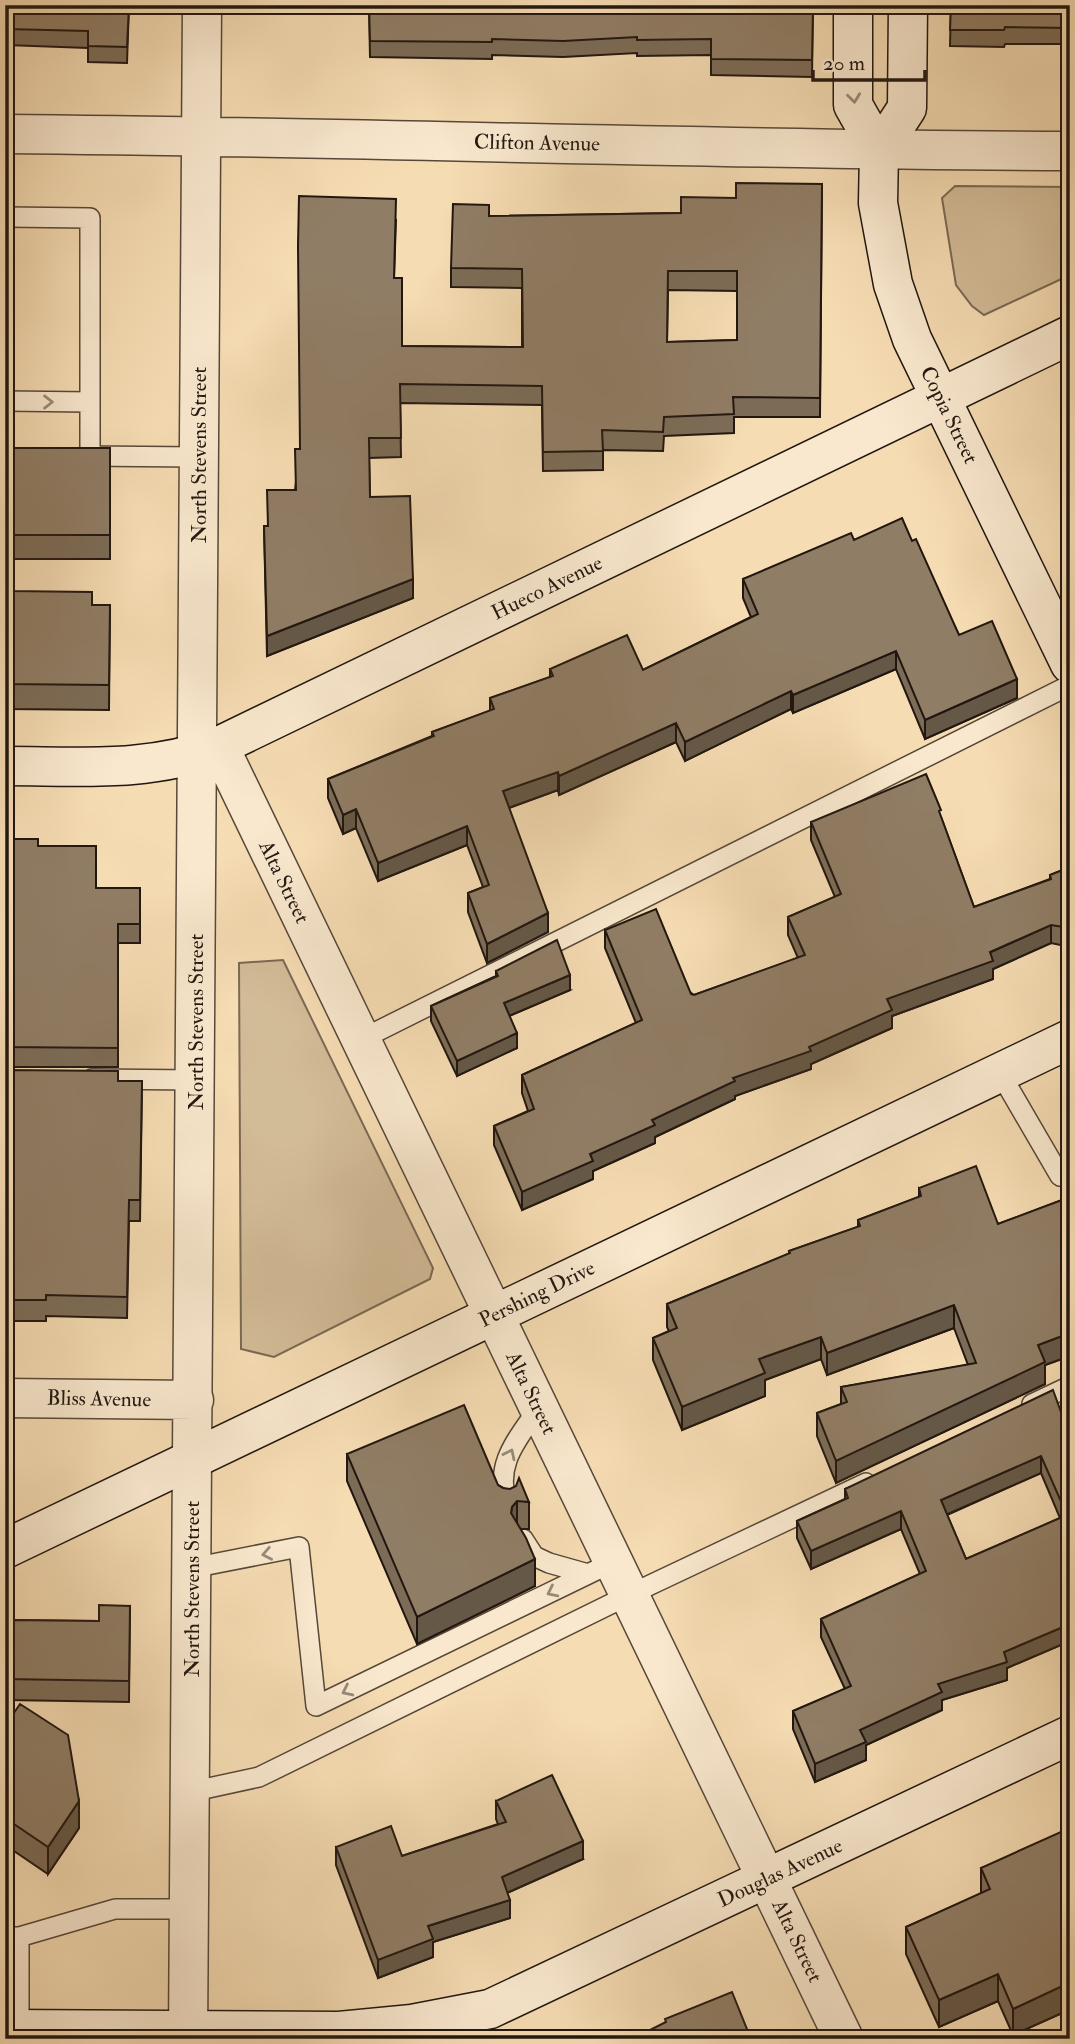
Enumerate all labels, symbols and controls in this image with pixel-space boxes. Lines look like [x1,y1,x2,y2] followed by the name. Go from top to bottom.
[813,38,925,82] scale bar
[823,50,865,77] text: 20 m
[847,92,862,104] one-way arrow
[474,128,600,158] street label: Clifton Avenue
[914,362,984,468] street label: Copia Street
[186,367,213,543] street label: North Stevens Street
[43,394,53,410] one-way arrow
[487,549,607,627] street label: Hueco Avenue
[252,835,316,928] street label: Alta Street
[183,934,210,1110] street label: North Stevens Street
[475,1254,600,1334] street label: Pershing Drive
[499,1346,563,1439] street label: Alta Street
[47,1385,152,1413] street label: Bliss Avenue
[502,1449,516,1461] one-way arrow
[179,1501,206,1677] street label: North Stevens Street
[261,1545,273,1560] one-way arrow
[547,1583,559,1597] one-way arrow
[342,1682,354,1696] one-way arrow
[713,1832,847,1914] street label: Douglas Avenue
[765,1894,829,1987] street label: Alta Street

